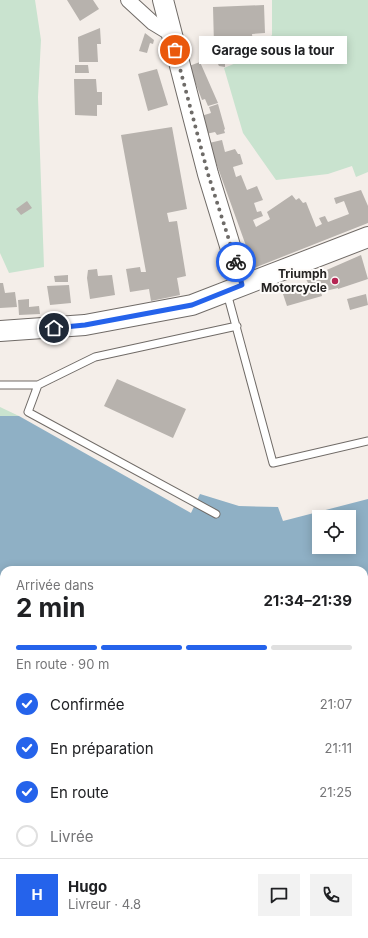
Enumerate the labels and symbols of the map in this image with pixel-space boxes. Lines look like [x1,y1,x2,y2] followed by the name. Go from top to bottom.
[158,33,192,67] pin
[199,36,347,64] callout: Garage sous la tour
[216,242,256,282] courier
[261,266,327,295] place label: Triumph Motorcycle
[330,276,340,286] marker: Triumph Motorcycle
[37,311,71,345] pin

